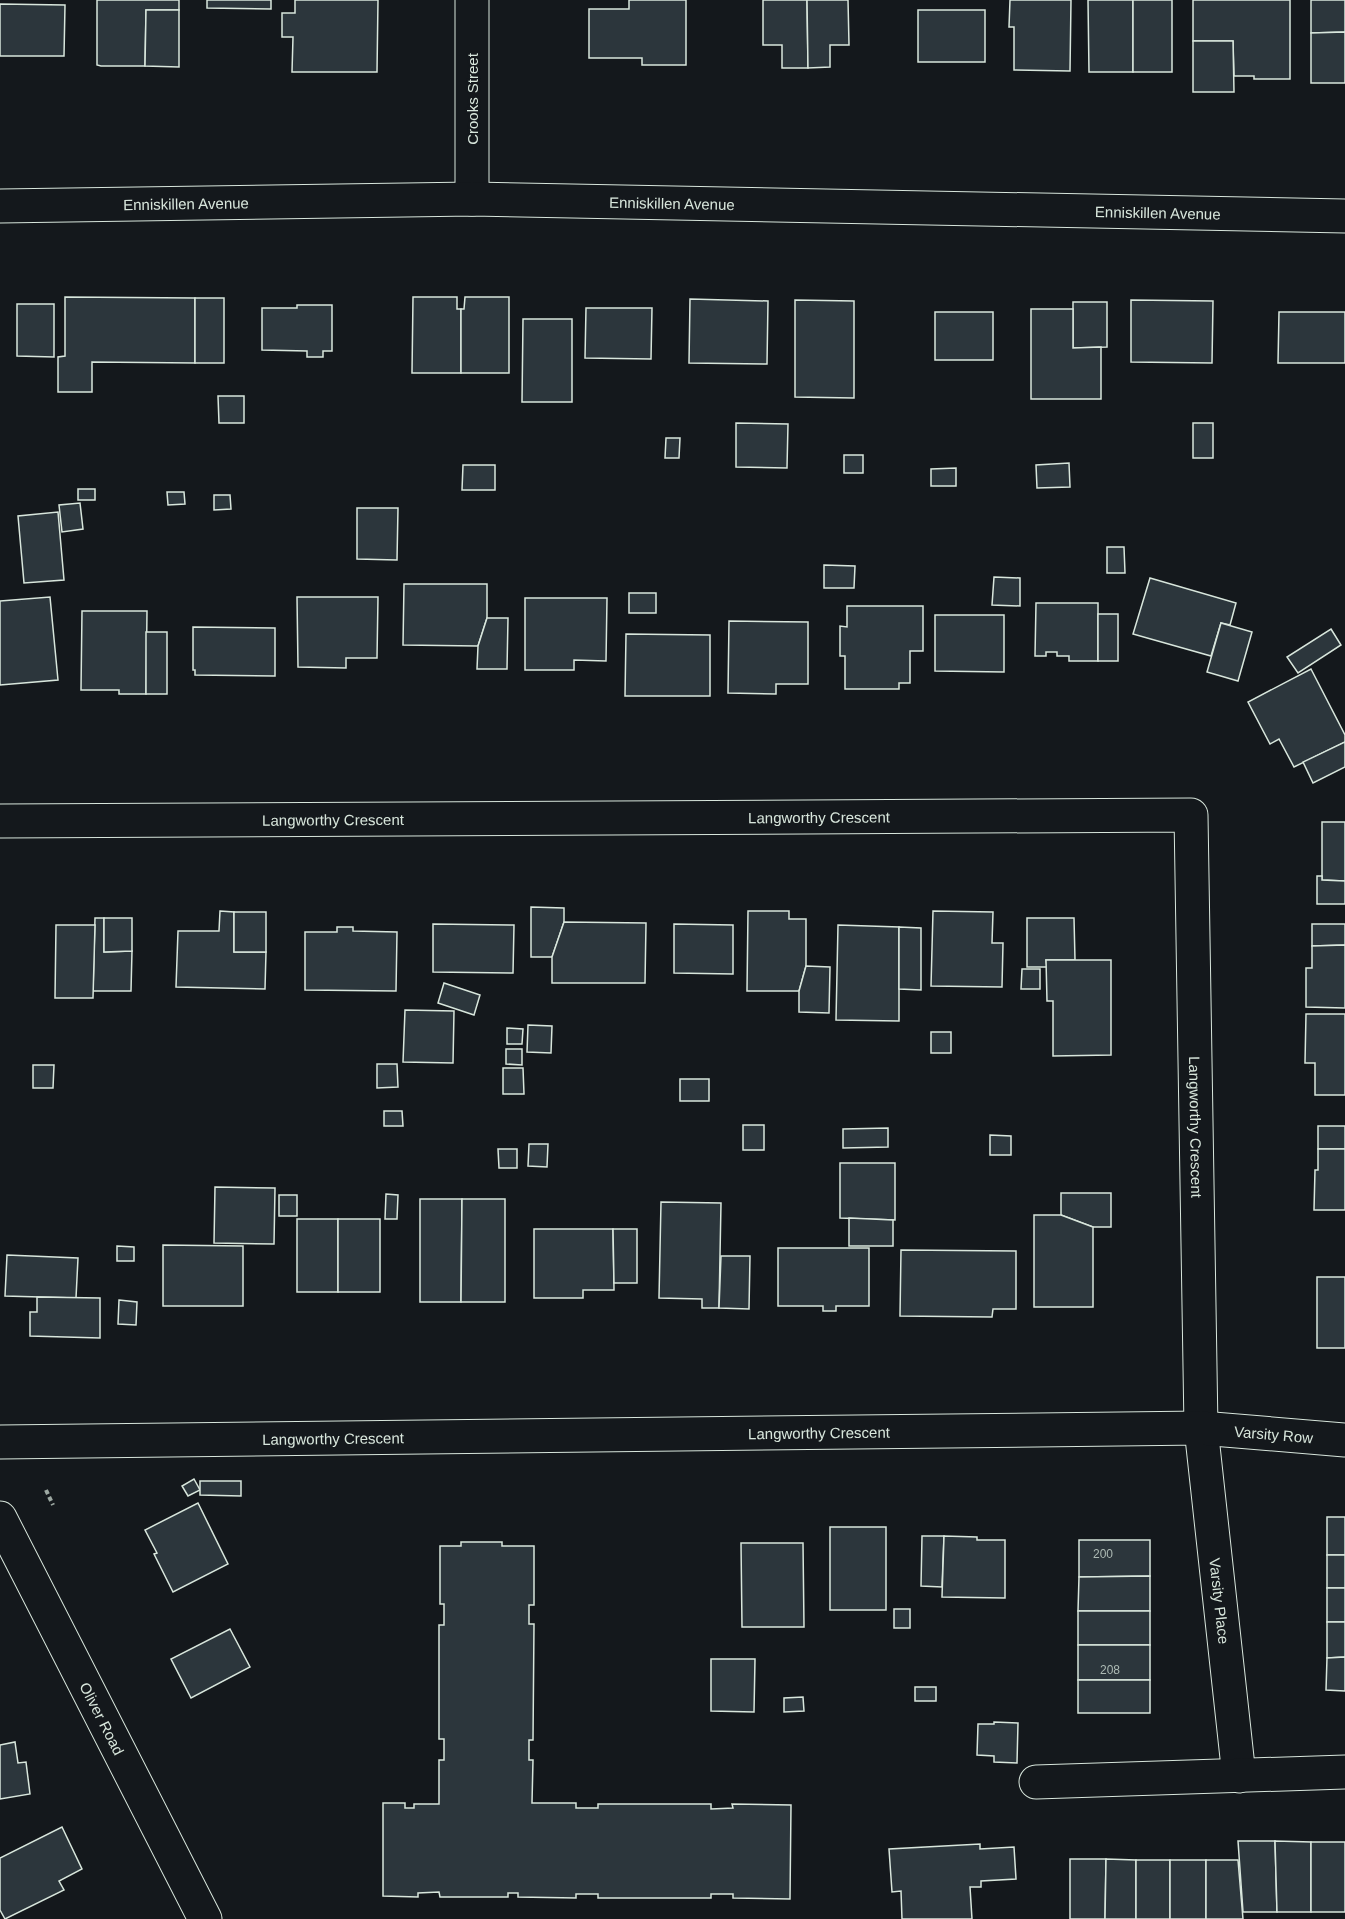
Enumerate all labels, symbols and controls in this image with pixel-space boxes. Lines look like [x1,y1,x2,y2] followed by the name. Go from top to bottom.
[464,52,481,145] street label: Crooks Street
[609,193,735,213] street label: Enniskillen Avenue
[123,194,249,213] street label: Enniskillen Avenue
[1095,203,1221,222] street label: Enniskillen Avenue
[748,808,891,826] street label: Langworthy Crescent
[262,810,405,828] street label: Langworthy Crescent
[1186,1056,1206,1199] street label: Langworthy Crescent
[1234,1422,1314,1446] street label: Varsity Row
[748,1423,891,1442] street label: Langworthy Crescent
[262,1429,405,1447] street label: Langworthy Crescent
[1093,1547,1113,1561] house number: 200
[1207,1557,1233,1645] street label: Varsity Place
[1100,1663,1120,1677] house number: 208
[77,1679,128,1757] street label: Oliver Road

